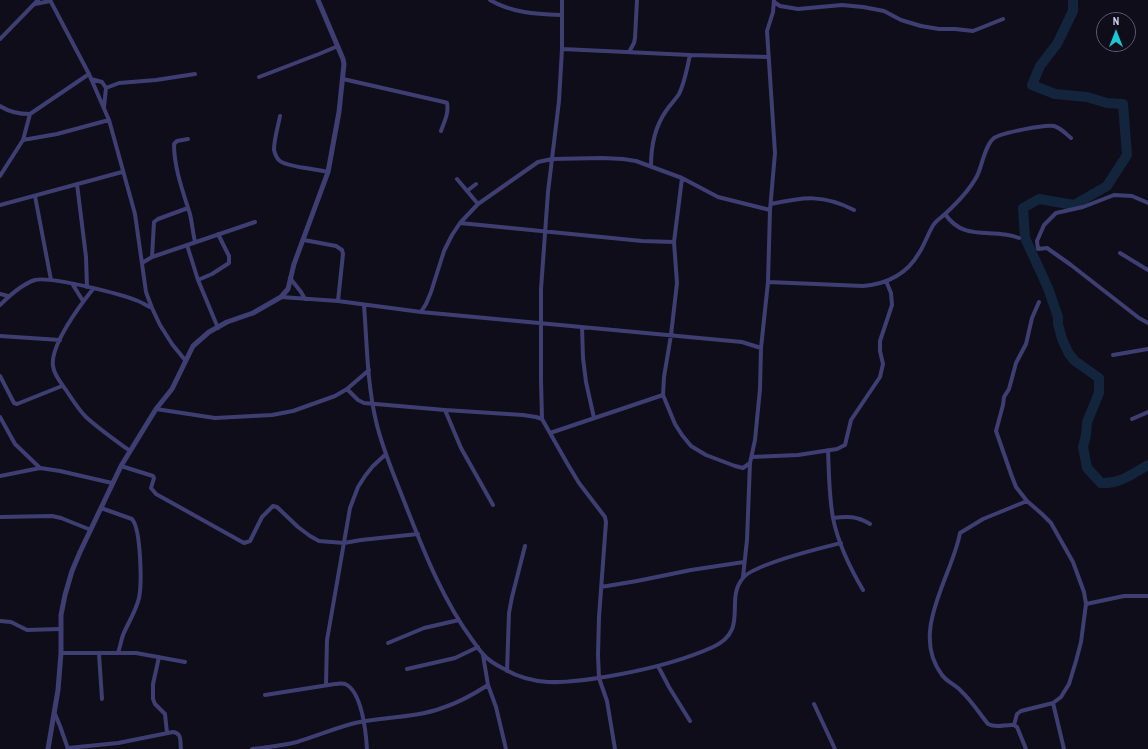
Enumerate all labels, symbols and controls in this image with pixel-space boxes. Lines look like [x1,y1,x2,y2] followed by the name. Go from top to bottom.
[1096,12,1136,52] north arrow
[1113,14,1119,28] text: N

